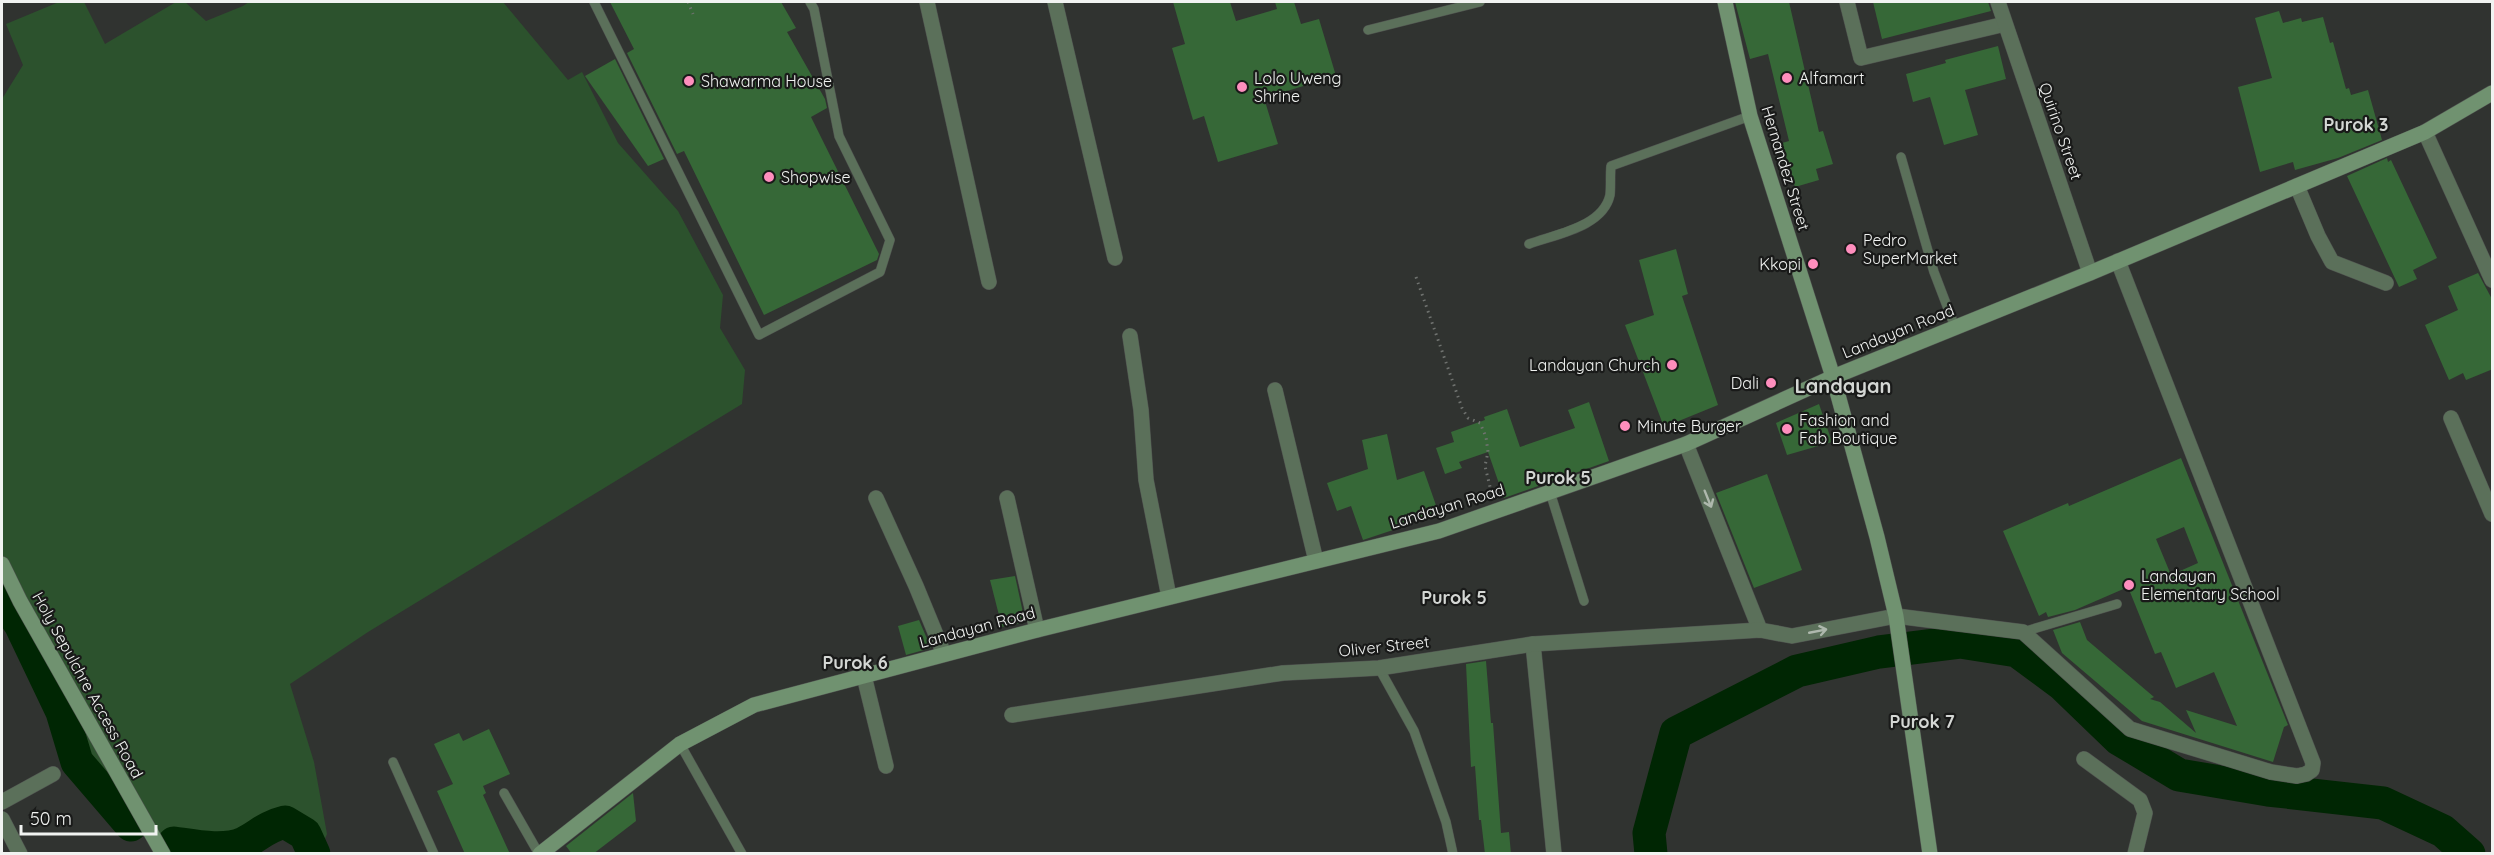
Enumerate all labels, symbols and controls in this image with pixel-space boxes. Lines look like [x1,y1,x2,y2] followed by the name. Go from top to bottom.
[1254,68,1341,106] place label: Lolo Uweng Shrine
[1799,68,1864,88] place label: Alfamart
[701,71,832,91] place label: Shawarma House
[1780,71,1794,85] marker: Alfamart
[682,74,696,88] marker: Shawarma House
[1235,80,1249,94] marker: Lolo Uweng Shrine
[2035,80,2087,182] street label: Quirino Street
[1758,103,1814,233] street label: Hernandez Street
[2324,113,2388,136] district label: Purok 3
[781,167,850,187] place label: Shopwise
[762,170,776,184] marker: Shopwise
[1863,230,1958,268] place label: Pedro SuperMarket
[1844,242,1858,256] marker: Pedro SuperMarket
[1759,254,1801,274] place label: Kkopi
[1806,257,1820,271] marker: Kkopi
[1839,299,1957,363] street label: Landayan Road
[1529,355,1660,375] place label: Landayan Church
[1665,358,1679,372] marker: Landayan Church
[1731,373,1759,393] place label: Dali
[1794,373,1892,398] district label: Landayan
[1764,376,1778,390] marker: Dali
[1799,410,1897,448] place label: Fashion and Fab Boutique
[1637,416,1741,436] place label: Minute Burger
[1618,419,1632,433] marker: Minute Burger
[1780,422,1794,436] marker: Fashion and Fab Boutique
[1525,466,1591,489] district label: Purok 5
[1387,479,1507,533] street label: Landayan Road
[1703,489,1714,507] one-way arrow
[2141,566,2280,604] place label: Landayan Elementary School
[2122,578,2136,592] marker: Landayan Elementary School
[1421,586,1487,609] district label: Purok 5
[28,588,148,782] street label: Holy Sepulchre Access Road
[917,602,1037,652] street label: Landayan Road
[1807,625,1827,636] one-way arrow
[1338,631,1430,661] street label: Oliver Street
[822,651,888,674] district label: Purok 6
[1889,710,1955,733] district label: Purok 7
[21,798,156,836] scale bar
[30,807,72,830] text: 50 m

